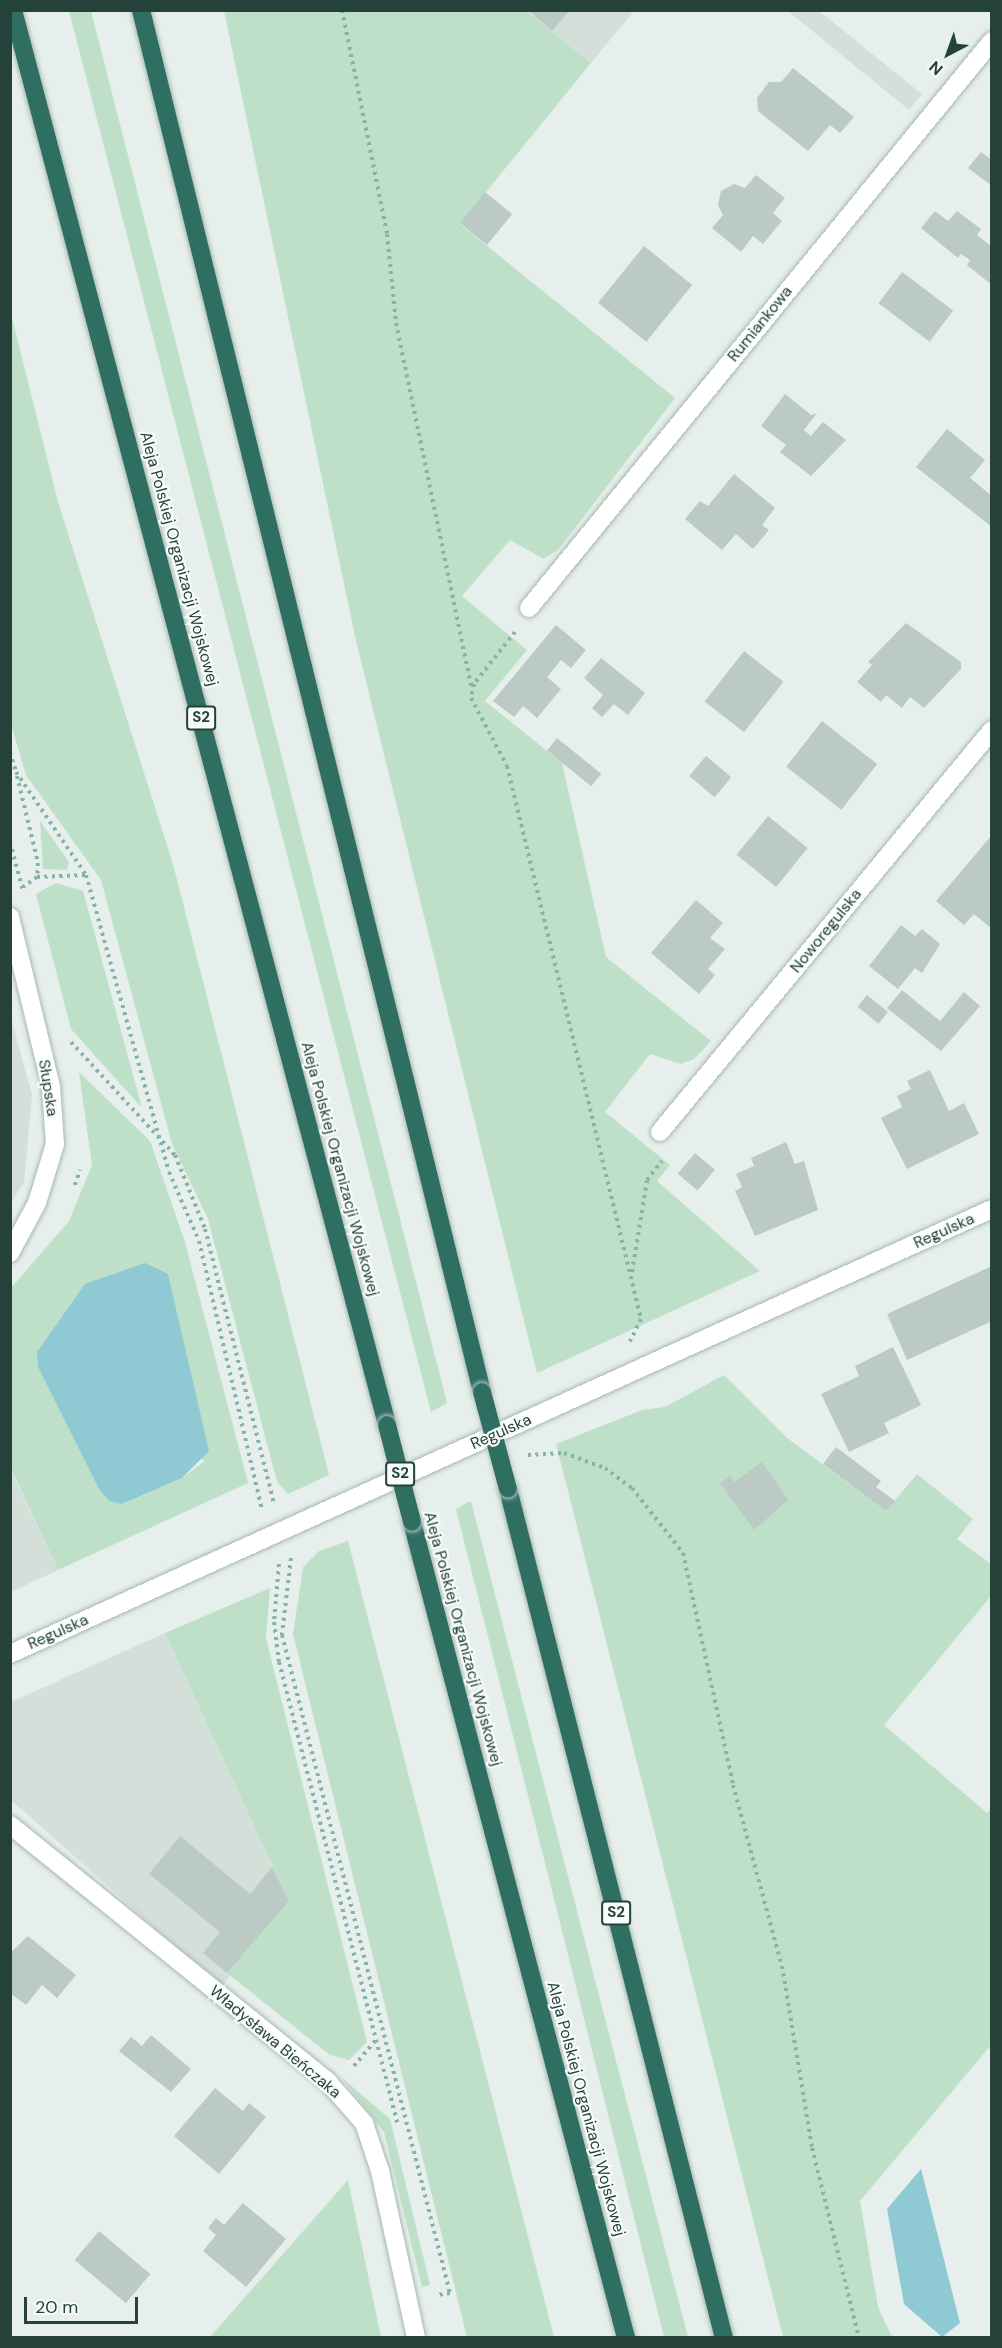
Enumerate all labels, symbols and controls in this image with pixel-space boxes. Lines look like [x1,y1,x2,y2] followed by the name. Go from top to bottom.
[918,24,978,84] north arrow
[925,56,947,80] text: N
[724,282,796,366] street label: Rumiankowa
[136,430,222,688] street label: Aleja Polskiej Organizacji Wojskowej
[186,706,216,730] road number: S2
[786,885,866,977] street label: Noworegulska
[297,1040,383,1298] street label: Aleja Polskiej Organizacji Wojskowej
[34,1058,62,1118] street label: Słupska
[911,1209,977,1253] street label: Regulska
[468,1410,534,1454] street label: Regulska
[385,1462,415,1486] road number: S2
[420,1510,506,1768] street label: Aleja Polskiej Organizacji Wojskowej
[25,1610,91,1654] street label: Regulska
[601,1901,631,1925] road number: S2
[543,1980,629,2238] street label: Aleja Polskiej Organizacji Wojskowej
[205,1981,345,2103] street label: Władysława Bieńczaka
[27,2285,141,2323] scale bar
[35,2295,78,2319] text: 20 m

